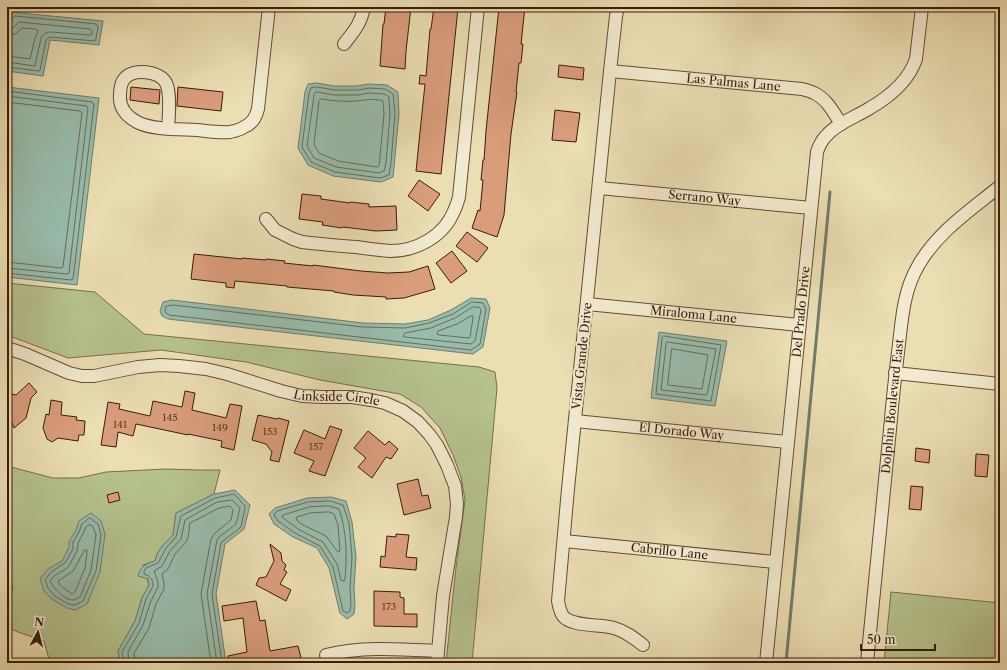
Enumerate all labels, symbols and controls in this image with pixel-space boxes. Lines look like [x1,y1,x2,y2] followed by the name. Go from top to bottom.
[686,70,782,94] street label: Las Palmas Lane
[668,187,742,208] street label: Serrano Way
[789,265,813,358] street label: Del Prado Drive
[568,301,595,411] street label: Vista Grande Drive
[649,302,738,326] street label: Miraloma Lane
[878,337,907,474] street label: Dolphin Boulevard East
[292,386,382,409] street label: Linkside Circle
[162,411,178,424] house number: 145
[113,418,128,431] house number: 141
[638,419,725,443] street label: El Dorado Way
[212,421,228,434] house number: 149
[262,425,278,438] house number: 153
[309,440,323,453] house number: 157
[630,540,709,562] street label: Cabrillo Lane
[382,600,396,613] house number: 173
[18,612,58,652] north arrow
[34,615,45,630] text: N
[861,626,935,652] scale bar
[867,632,896,647] text: 50 m

